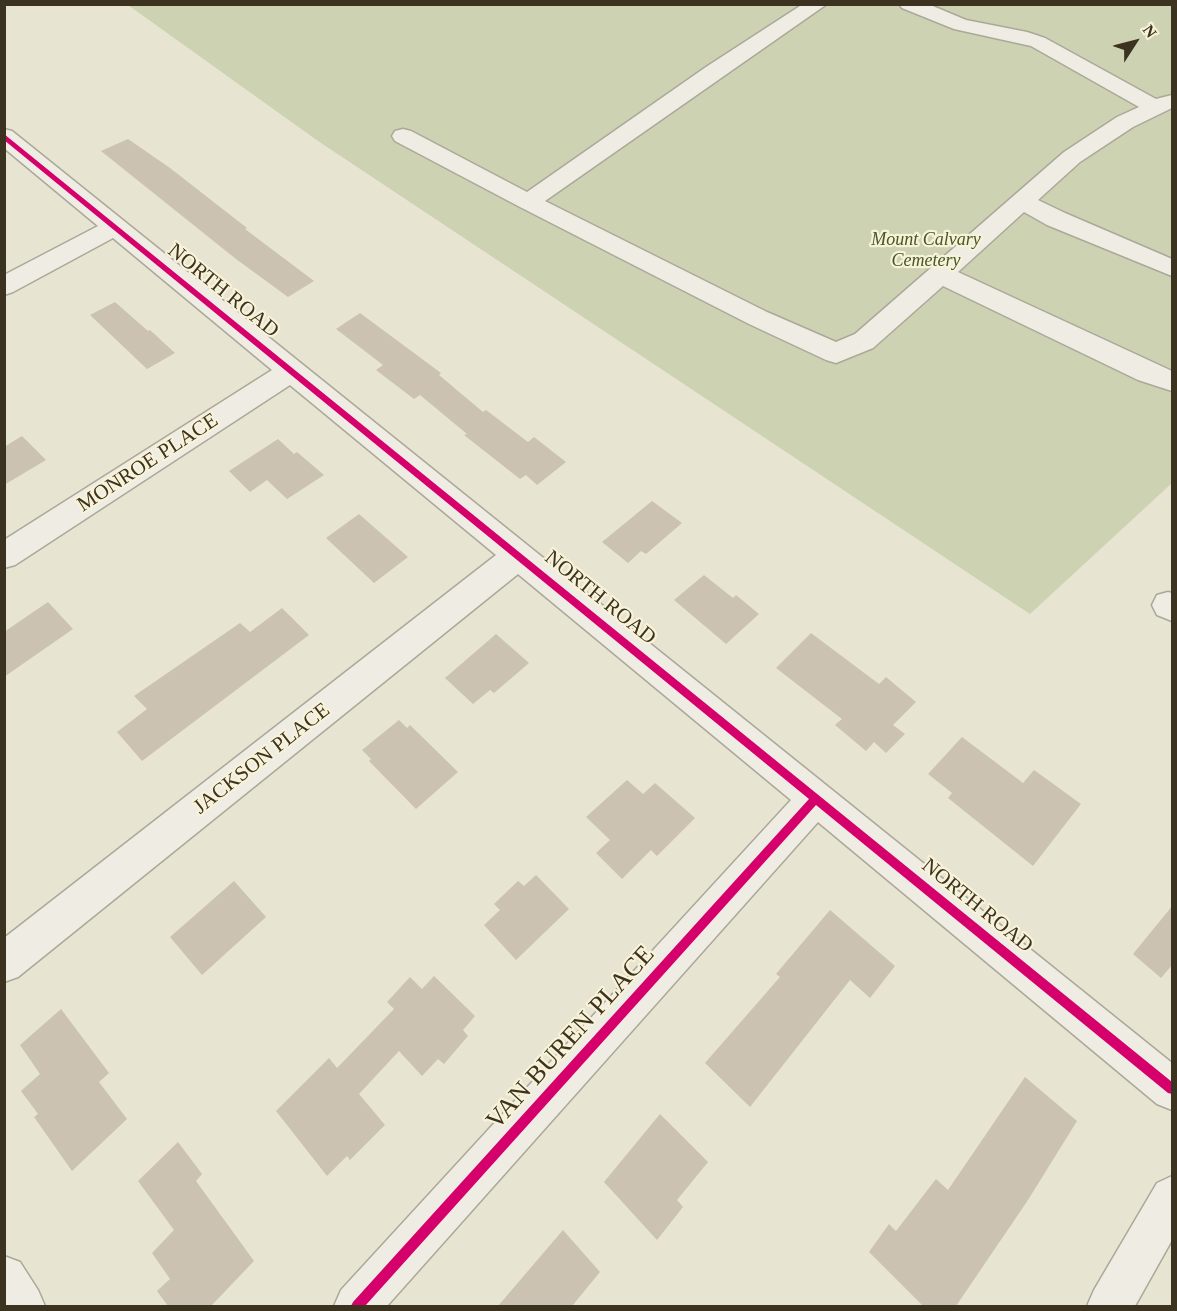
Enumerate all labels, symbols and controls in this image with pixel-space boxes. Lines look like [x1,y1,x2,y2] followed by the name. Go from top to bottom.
[1105,12,1165,72] north arrow
[1140,21,1160,41] text: N
[871,229,981,272] park label: Mount Calvary Cemetery
[162,238,284,344] street label: NORTH ROAD
[73,408,223,518] street label: MONROE PLACE
[539,545,661,651] street label: NORTH ROAD
[189,698,335,820] street label: JACKSON PLACE
[916,853,1038,959] street label: NORTH ROAD
[480,940,662,1136] street label: VAN BUREN PLACE

